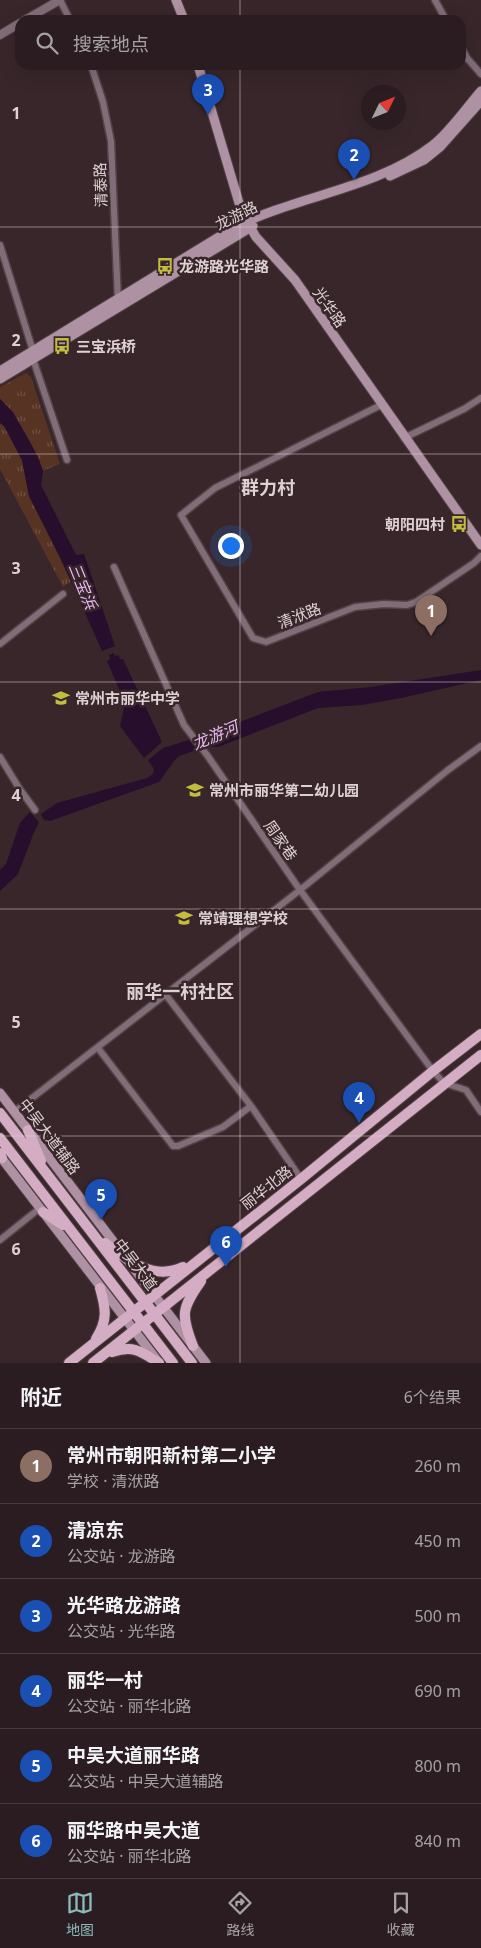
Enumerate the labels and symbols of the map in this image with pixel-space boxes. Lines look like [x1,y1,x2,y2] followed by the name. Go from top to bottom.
[192,74,224,115] pin: 3
[361,85,406,130] north arrow
[11,102,21,124] text: 1
[338,139,370,180] pin: 2
[89,162,111,208] street label: 清泰路
[211,196,261,234] street label: 龙游路
[155,256,175,276] bus stop icon: 龙游路光华路
[179,256,269,276] place label: 龙游路光华路
[309,283,351,331] street label: 光华路
[11,329,21,351] text: 2
[52,336,72,356] bus stop icon: 三宝浜桥
[76,336,136,356] place label: 三宝浜桥
[241,475,295,499] district label: 群力村
[385,514,445,534] place label: 朝阳四村
[449,514,469,534] bus stop icon: 朝阳四村
[218,533,244,559] your location
[11,557,21,579] text: 3
[64,560,103,614] water label: 三宝浜
[415,595,447,636] pin: 1
[274,598,324,632] street label: 清洑路
[51,688,71,708] school or university icon: 常州市丽华中学
[75,688,180,708] place label: 常州市丽华中学
[189,714,244,755] water label: 龙游河
[185,780,205,800] school or university icon: 常州市丽华第二幼儿园
[209,780,359,800] place label: 常州市丽华第二幼儿园
[11,784,21,806] text: 4
[260,816,302,864] street label: 周家巷
[174,908,194,928] school or university icon: 常靖理想学校
[198,908,288,928] place label: 常靖理想学校
[126,979,234,1003] district label: 丽华一村社区
[11,1011,21,1033] text: 5
[343,1082,375,1123] pin: 4
[15,1094,85,1178] street label: 中吴大道辅路
[236,1161,296,1213] street label: 丽华北路
[85,1179,117,1220] pin: 5
[210,1226,242,1267] pin: 6
[110,1234,162,1294] street label: 中吴大道
[11,1238,21,1260] text: 6

